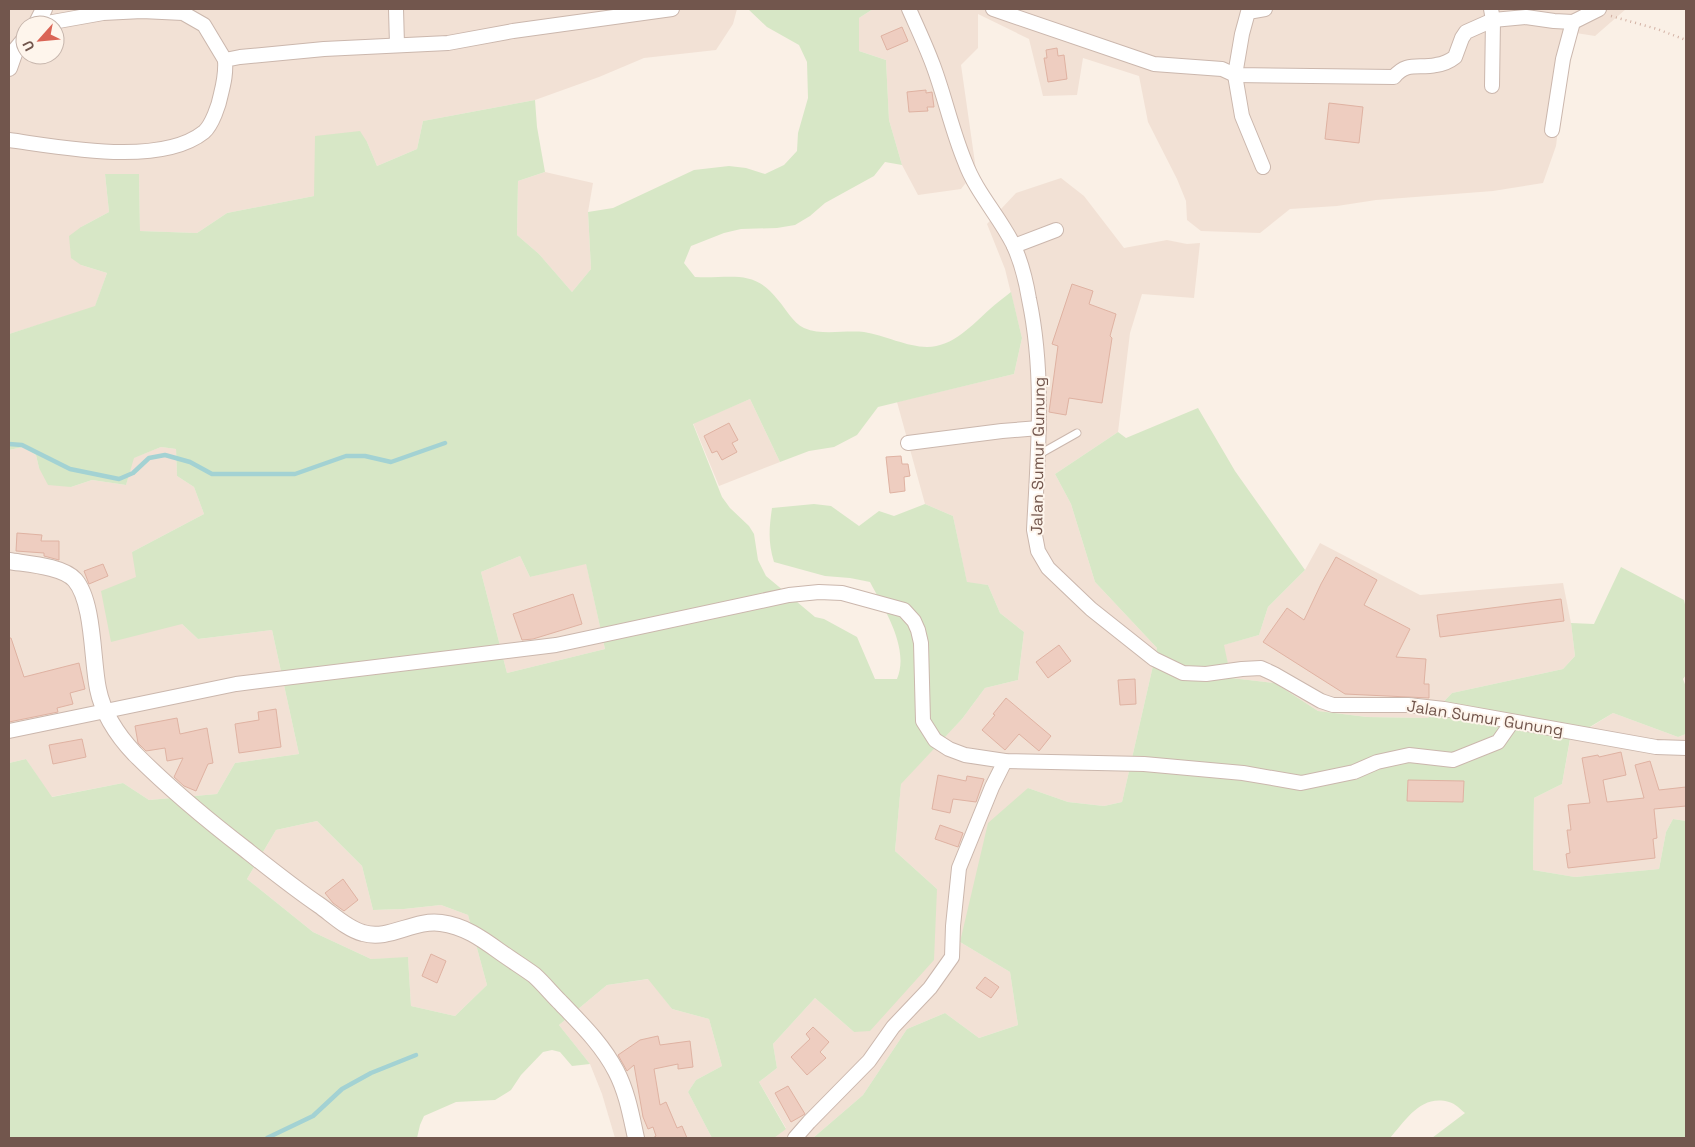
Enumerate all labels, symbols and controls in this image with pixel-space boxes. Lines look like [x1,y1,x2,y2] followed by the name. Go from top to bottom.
[15,15,65,65] north arrow
[18,38,39,54] text: U
[1026,377,1050,535] street label: Jalan Sumur Gunung
[1405,695,1565,741] street label: Jalan Sumur Gunung

